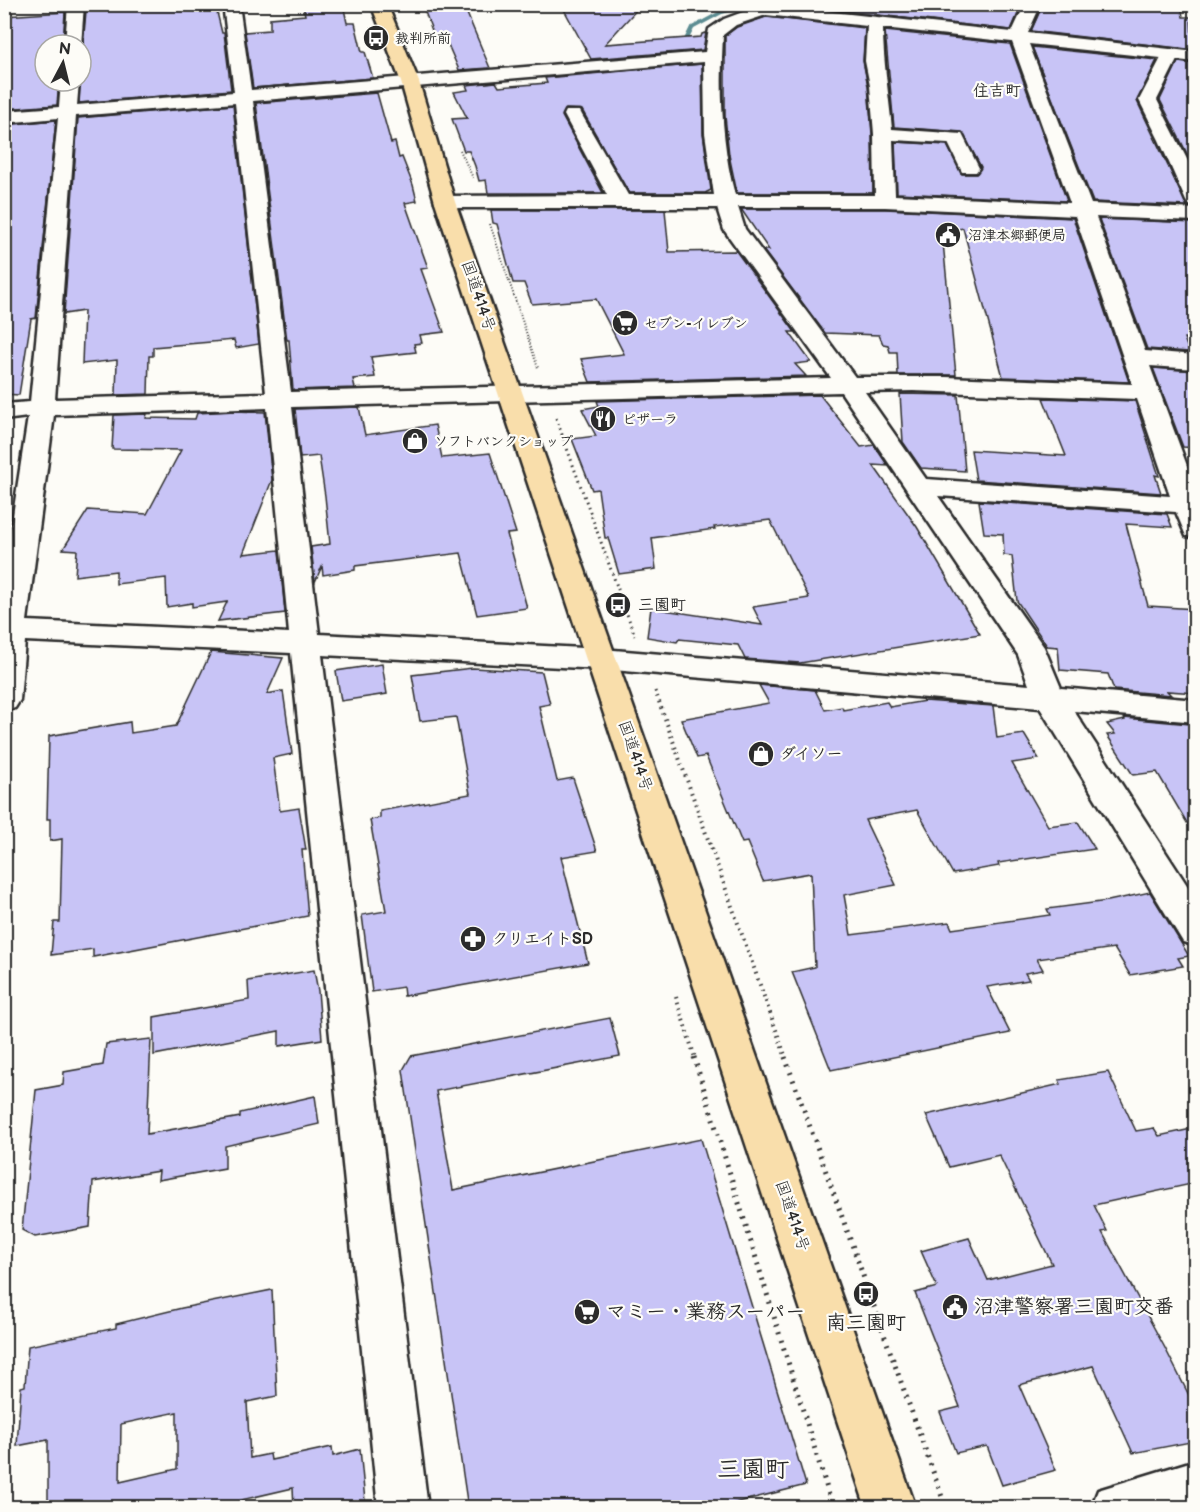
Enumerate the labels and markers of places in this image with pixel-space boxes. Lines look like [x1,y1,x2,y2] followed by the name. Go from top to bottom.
[361,23,391,53] bus stop icon: 裁判所前
[395,30,451,47] place label: 裁判所前
[933,220,963,250] public building icon: 沼津本郷郵便局
[968,227,1066,244] place label: 沼津本郷郵便局
[610,308,640,338] supermarket icon: セブン-イレブン
[644,315,748,332] place label: セブン-イレブン
[588,404,618,434] restaurant icon: ピザーラ
[622,411,678,428] place label: ピザーラ
[400,426,430,456] shop icon: ソフトバンクショップ
[434,433,573,450] place label: ソフトバンクショップ
[603,590,633,620] bus stop icon: 三園町
[638,596,686,615] place label: 三園町
[746,739,776,769] shop icon: ダイソー
[780,745,842,764] place label: ダイソー
[458,924,488,954] pharmacy icon: クリエイトSD
[492,930,593,949] place label: クリエイトSD
[851,1279,881,1309] bus stop icon: 南三園町
[940,1292,970,1322] public building icon: 沼津警察署三園町交番
[974,1295,1174,1319] place label: 沼津警察署三園町交番
[572,1297,602,1327] supermarket icon: マミー・業務スーパー
[606,1300,805,1324] place label: マミー・業務スーパー
[826,1311,906,1335] place label: 南三園町

